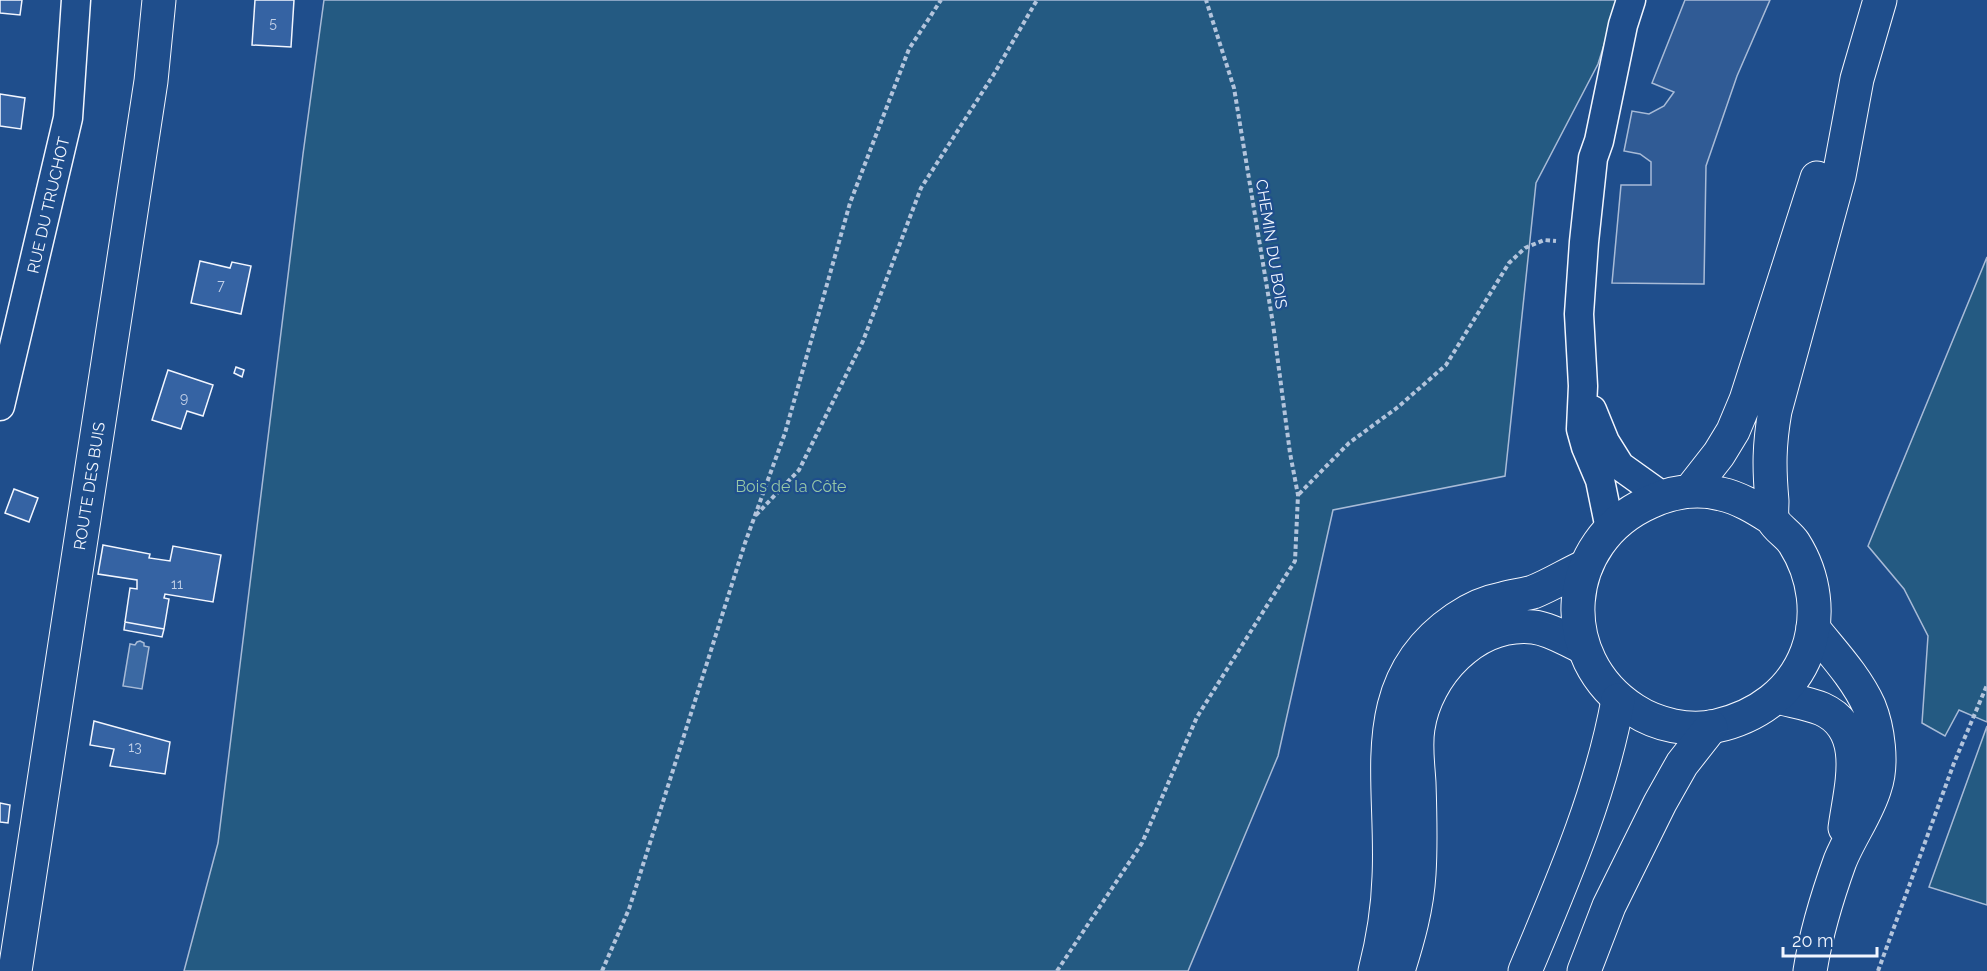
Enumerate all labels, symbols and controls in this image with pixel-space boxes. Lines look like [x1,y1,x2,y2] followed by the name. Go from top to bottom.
[269,15,277,31] house number: 5
[23,135,74,275] street label: RUE DU TRUCHOT
[1252,178,1291,310] street label: CHEMIN DU BOIS
[217,277,225,293] house number: 7
[180,390,188,406] house number: 9
[70,420,109,551] street label: ROUTE DES BUIS
[735,477,847,496] park label: Bois de la Côte
[171,576,183,592] house number: 11
[128,739,142,755] house number: 13
[1783,920,1878,958] scale bar
[1792,930,1834,951] text: 20 m

